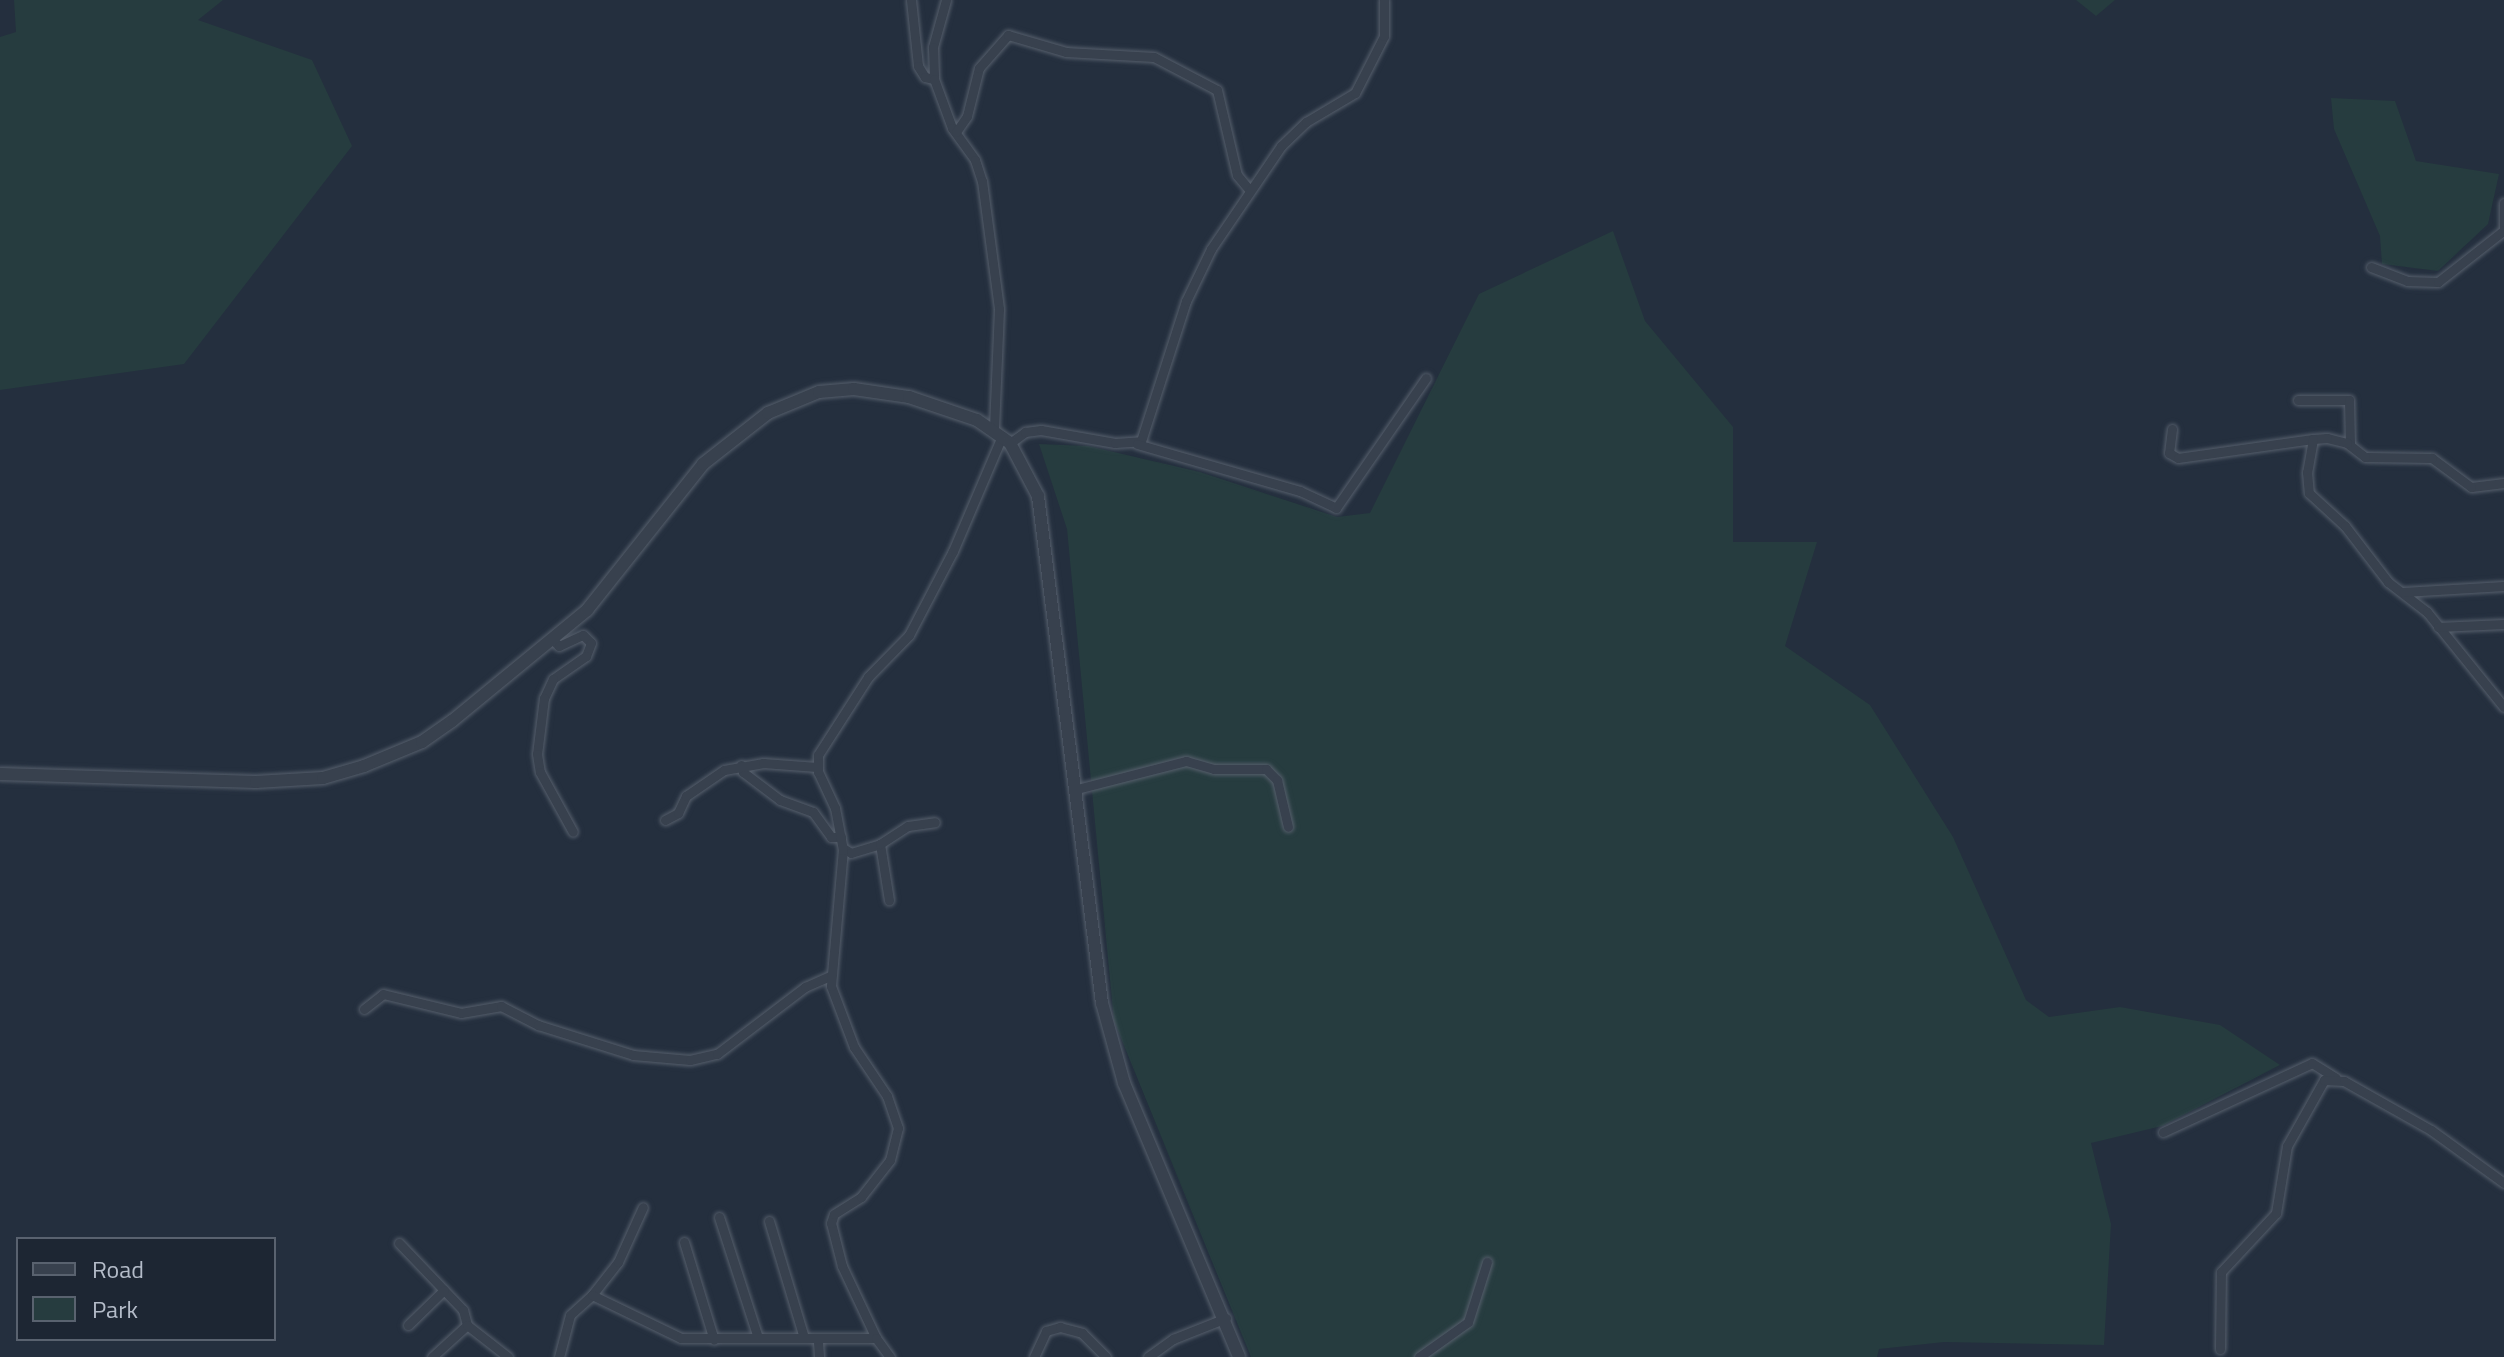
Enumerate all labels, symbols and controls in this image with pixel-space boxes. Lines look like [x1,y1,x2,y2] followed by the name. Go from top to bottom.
[16,1237,276,1341] legend
[92,1251,144,1287] text: Road
[92,1291,138,1327] text: Park

